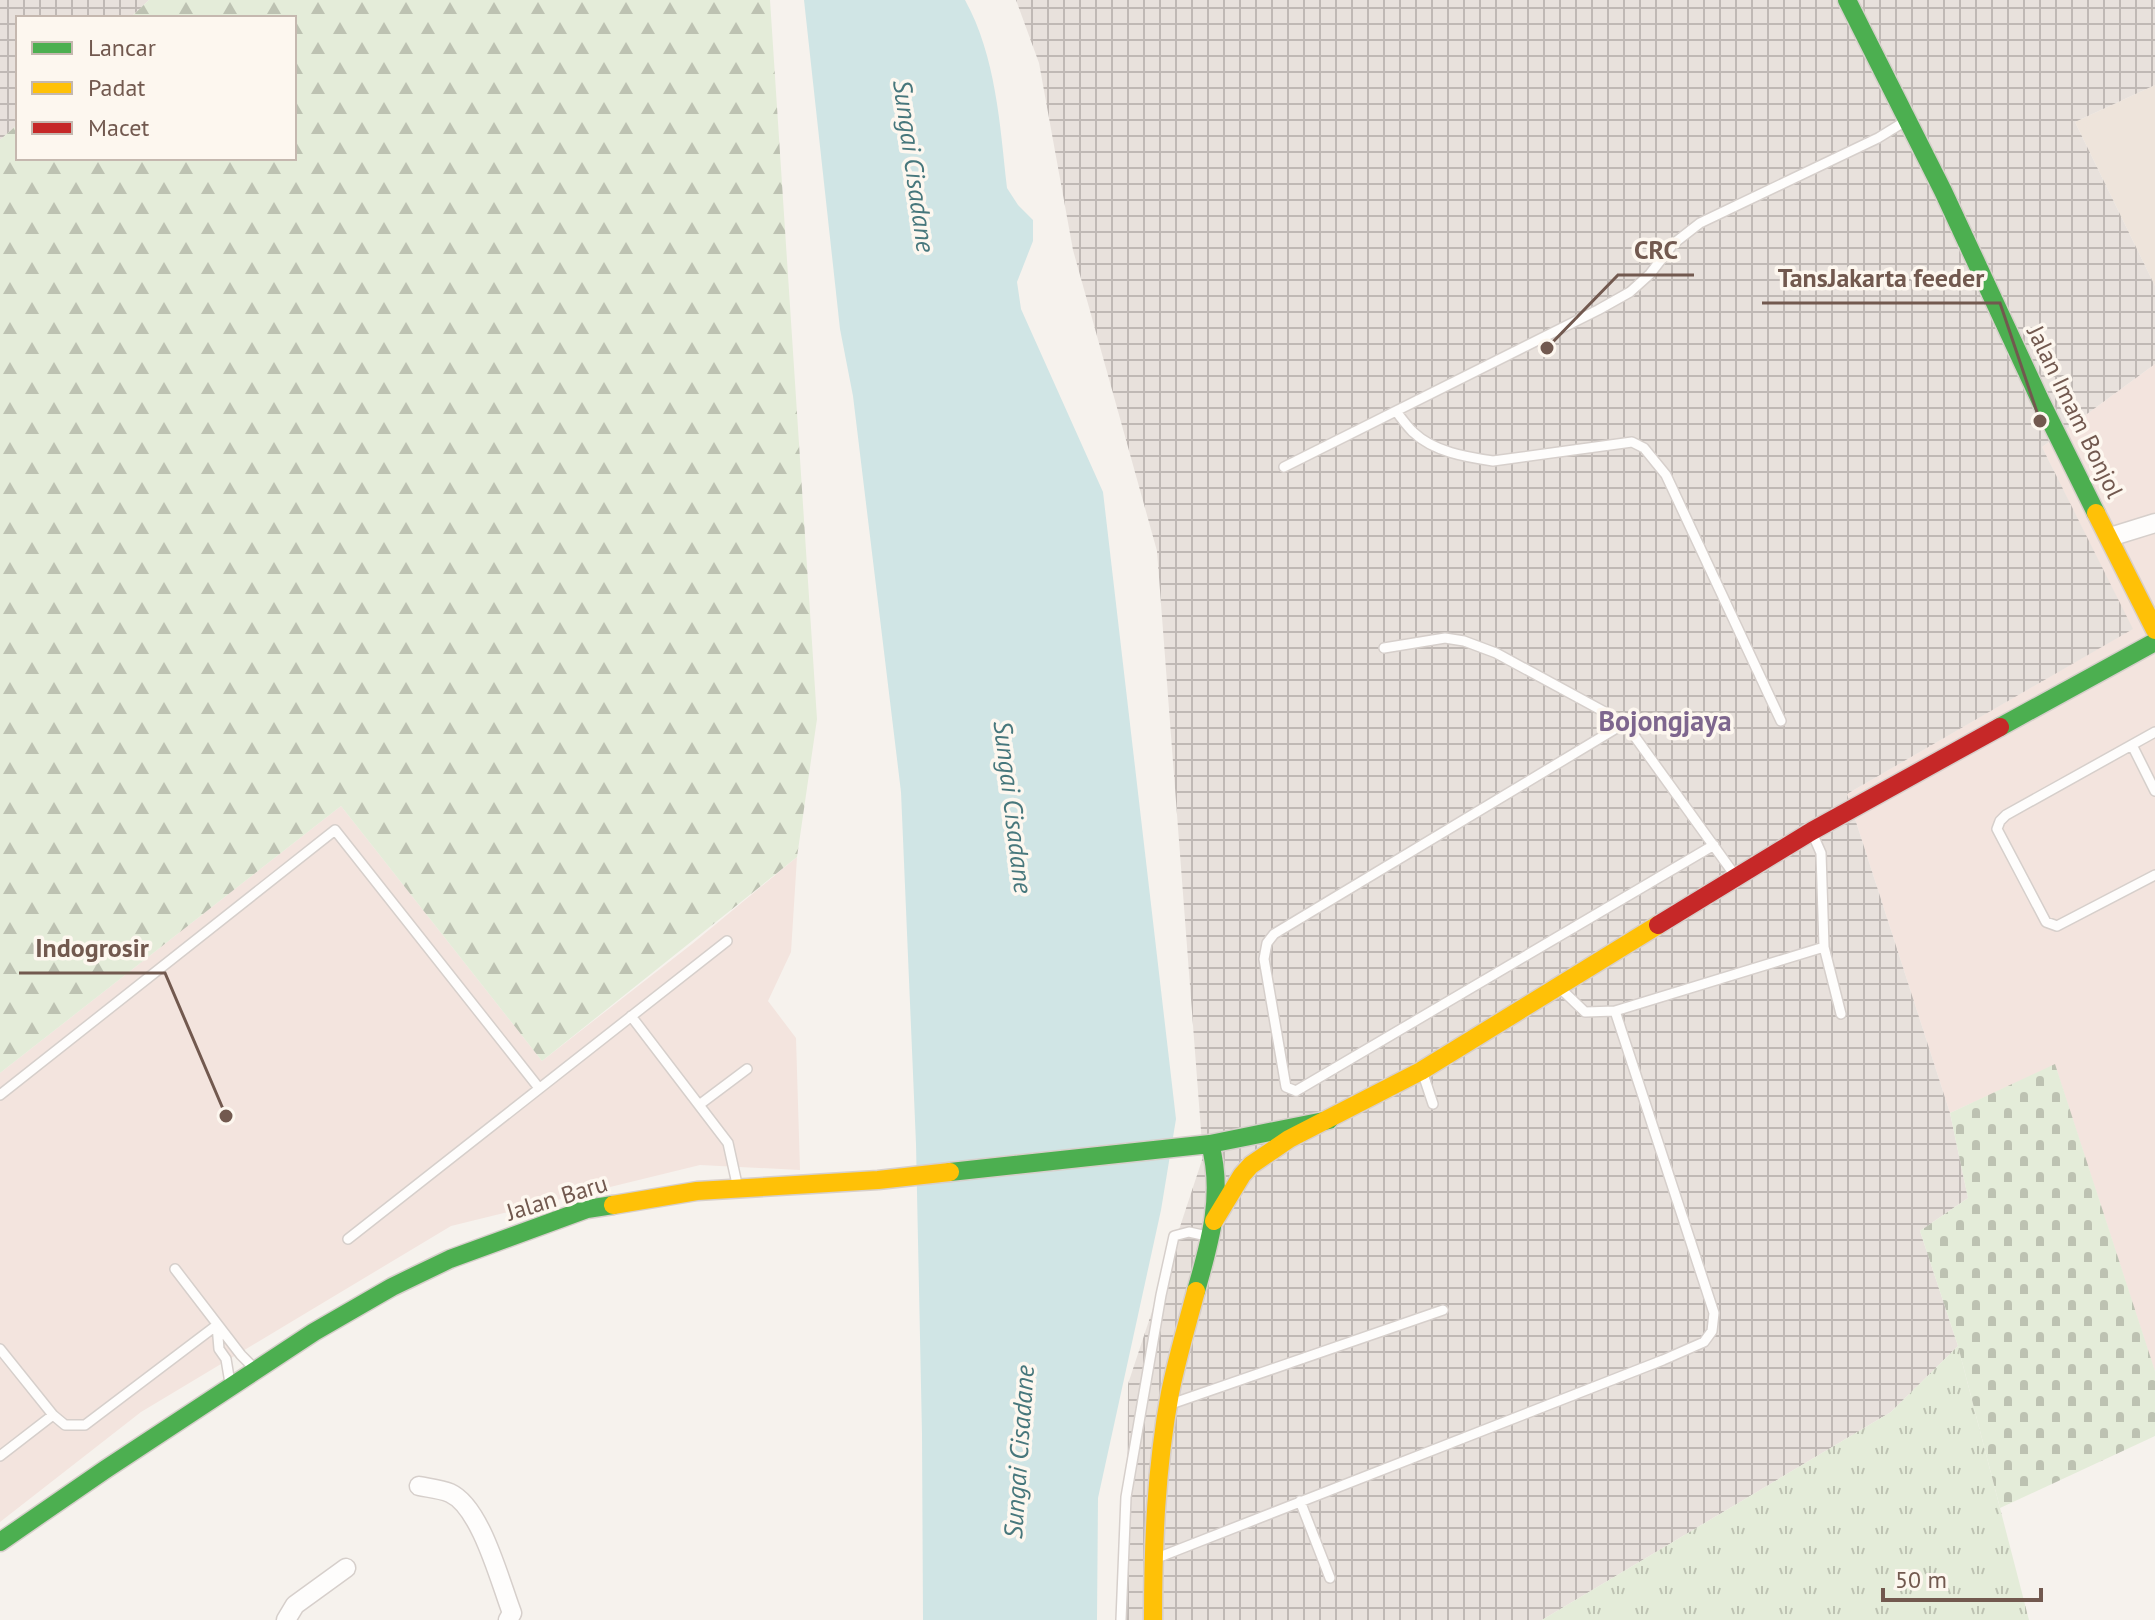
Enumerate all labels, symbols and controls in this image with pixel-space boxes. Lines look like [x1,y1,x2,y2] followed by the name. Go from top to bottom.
[16,16,296,160] legend
[88,32,156,63] text: Lancar
[88,72,145,103] text: Padat
[886,77,943,254] water label: Sungai Cisadane
[88,112,150,143] text: Macet
[1618,225,1694,275] callout: CRC
[1634,233,1678,266] text: CRC
[1762,253,2000,303] callout: TansJakarta feeder
[1778,261,1985,294] text: TansJakarta feeder
[2020,320,2131,503] street label: Jalan Imam Bonjol
[1598,702,1732,739] district label: Bojongjaya
[987,718,1040,895] water label: Sungai Cisadane
[19,923,165,973] callout: Indogrosir
[35,931,150,964] text: Indogrosir
[501,1167,611,1228] street label: Jalan Baru
[996,1364,1041,1540] water label: Sungai Cisadane
[1883,1552,2041,1602] scale bar
[1895,1564,1947,1595] text: 50 m

